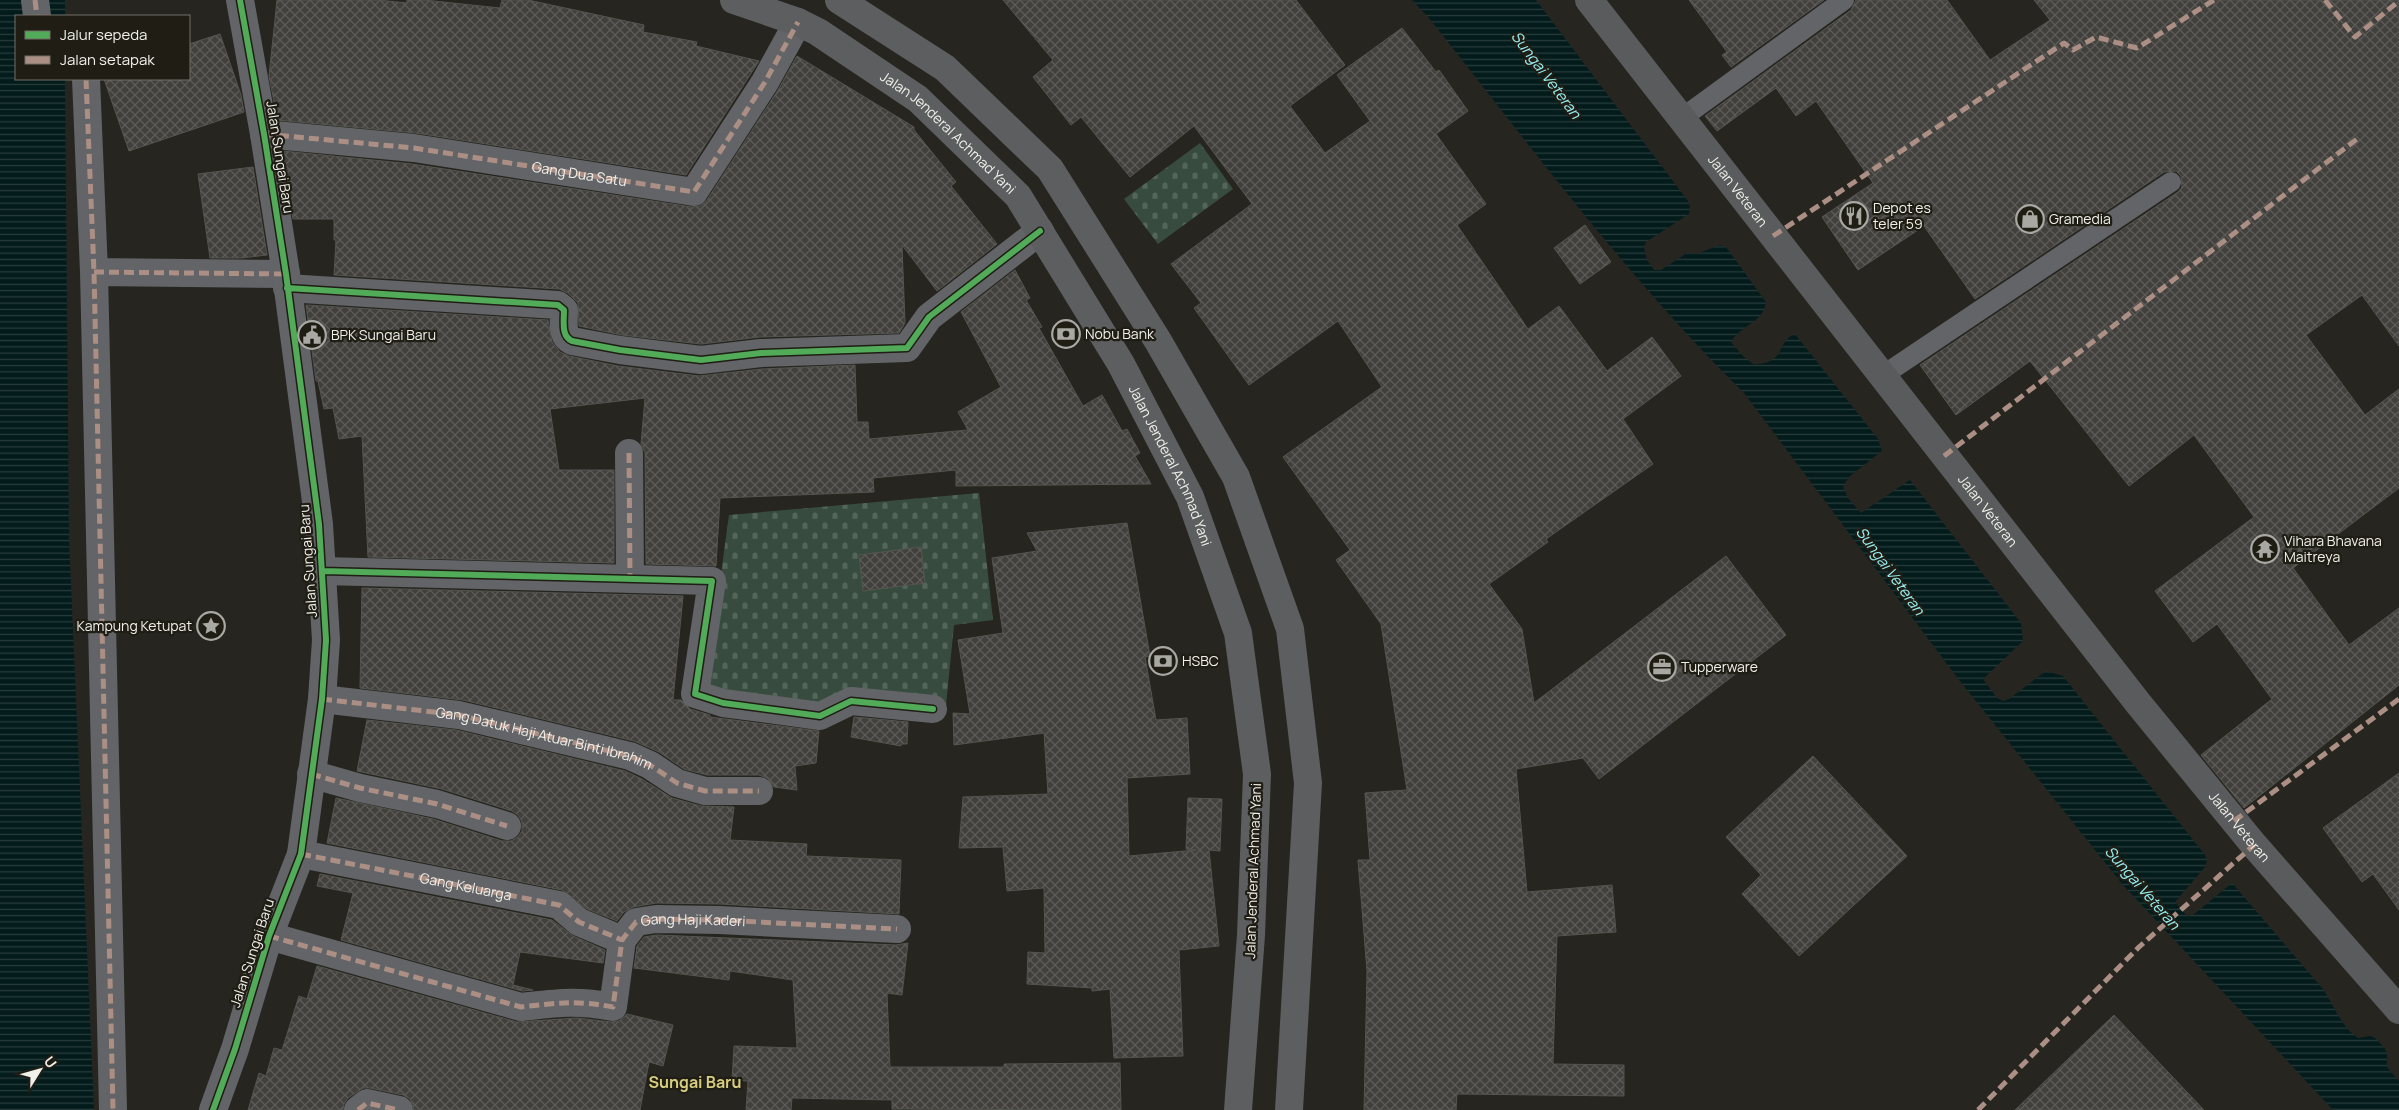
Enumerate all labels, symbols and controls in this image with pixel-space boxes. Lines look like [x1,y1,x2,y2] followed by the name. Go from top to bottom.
[15,15,190,80] legend
[60,24,147,45] text: Jalur sepeda
[1507,27,1587,124] water label: Sungai Veteran
[60,49,155,70] text: Jalan setapak
[877,66,1020,198] street label: Jalan Jenderal Achmad Yani
[262,99,299,214] street label: Jalan Sungai Baru
[1704,150,1773,230] street label: Jalan Veteran
[531,157,628,190] street label: Gang Dua Satu
[1873,198,1931,233] place label: Depot es teler 59
[1839,201,1869,231] restaurant icon: Depot es teler 59
[2015,204,2045,234] shop icon: Gramedia
[2049,209,2111,228] place label: Gramedia
[1051,319,1081,349] bank icon: Nobu Bank
[297,320,327,350] public building icon: BPK Sungai Baru
[1085,324,1155,343] place label: Nobu Bank
[331,325,436,344] place label: BPK Sungai Baru
[1125,382,1217,549] street label: Jalan Jenderal Achmad Yani
[1954,470,2022,550] street label: Jalan Veteran
[294,504,321,618] street label: Jalan Sungai Baru
[1851,522,1930,620] water label: Sungai Veteran
[2284,531,2382,566] place label: Vihara Bhavana Maitreya
[2250,534,2280,564] temple icon: Vihara Bhavana Maitreya
[196,611,226,641] place icon: Kampung Ketupat
[77,616,192,635] place label: Kampung Ketupat
[1148,646,1178,676] bank icon: HSBC
[1182,651,1219,670] place label: HSBC
[1647,652,1677,682] office icon: Tupperware
[1681,657,1758,676] place label: Tupperware
[435,702,656,774] street label: Gang Datuk Haji Atuar Binti Ibrahim
[1240,783,1265,959] street label: Jalan Jenderal Achmad Yani
[2205,787,2275,866] street label: Jalan Veteran
[2100,841,2185,935] water label: Sungai Veteran
[418,868,514,904] street label: Gang Keluarga
[225,896,278,1010] street label: Jalan Sungai Baru
[639,909,746,930] street label: Gang Haji Kaderi
[15,1045,65,1095] north arrow
[40,1052,61,1072] text: U
[649,1071,742,1093] district label: Sungai Baru

